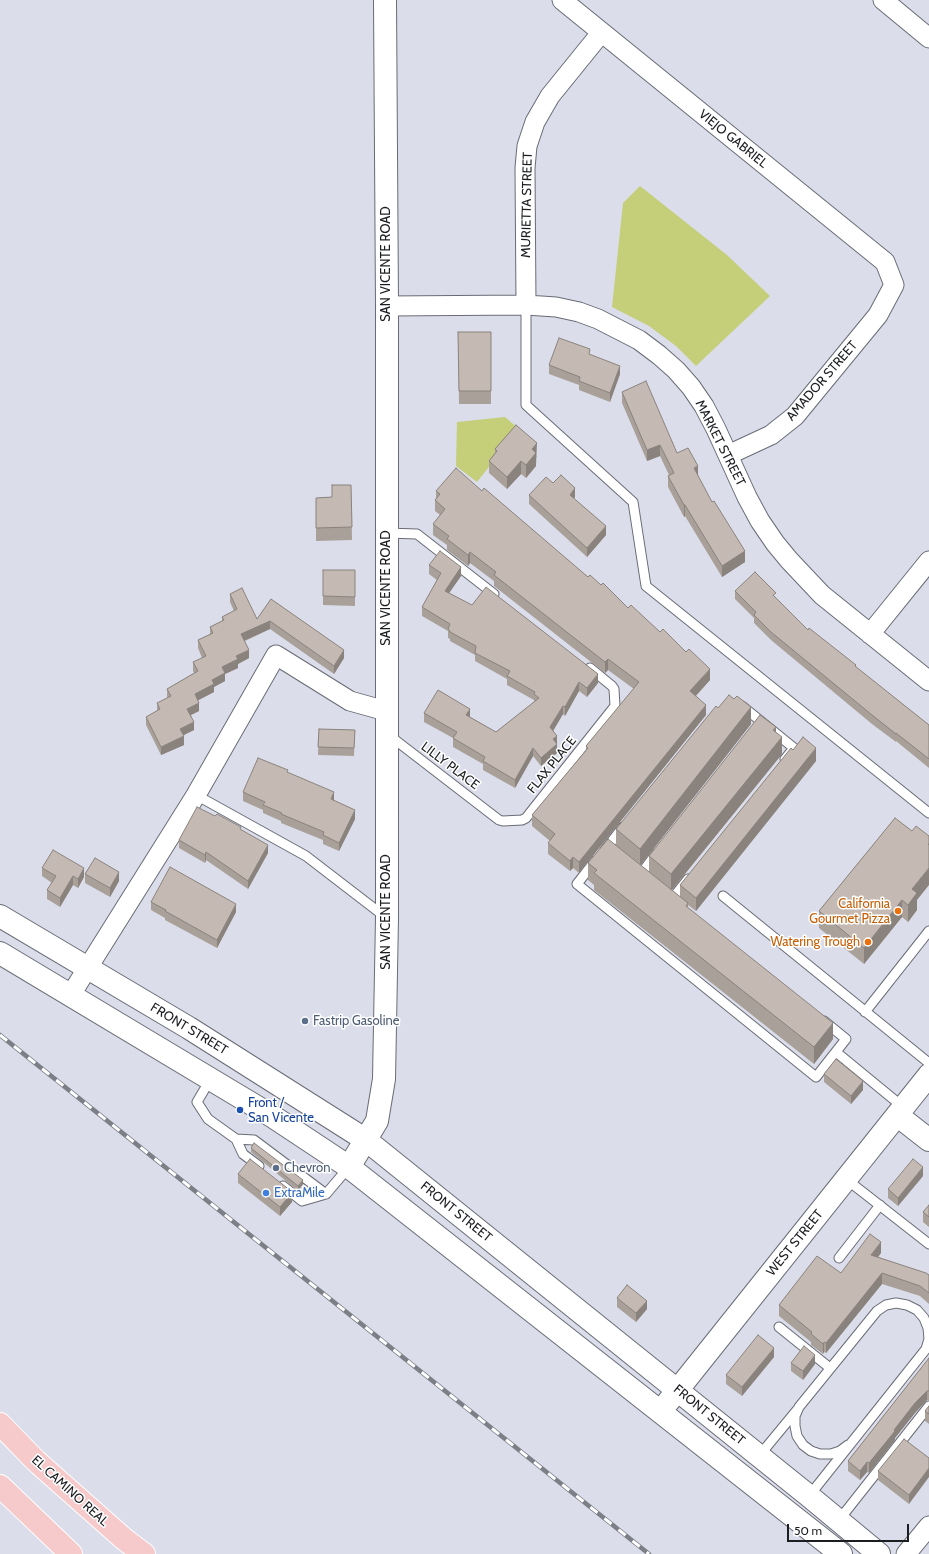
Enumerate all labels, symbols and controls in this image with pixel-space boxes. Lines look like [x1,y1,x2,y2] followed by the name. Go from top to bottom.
[695,106,771,172] street label: VIEJO GABRIEL
[518,152,536,258] street label: MURIETTA STREET
[378,206,394,322] street label: SAN VICENTE ROAD
[783,338,861,424] street label: AMADOR STREET
[692,397,748,489] street label: MARKET STREET
[378,530,394,646] street label: SAN VICENTE ROAD
[524,733,580,797] street label: FLAX PLACE
[418,739,482,793] street label: LILLY PLACE
[378,854,394,970] street label: SAN VICENTE ROAD
[809,896,890,927] place label: California Gourmet Pizza
[893,906,903,916] marker: California Gourmet Pizza
[770,934,860,950] place label: Watering Trough
[863,937,873,947] marker: Watering Trough
[148,1000,230,1058] street label: FRONT STREET
[313,1013,399,1029] place label: Fastrip Gasoline
[300,1016,310,1026] marker: Fastrip Gasoline
[248,1095,314,1126] place label: Front / San Vicente
[235,1105,245,1115] marker: Front / San Vicente
[284,1160,330,1176] place label: Chevron
[271,1163,281,1173] marker: Chevron
[417,1178,495,1246] street label: FRONT STREET
[274,1185,325,1201] place label: ExtraMile
[261,1188,271,1198] marker: ExtraMile
[764,1207,826,1279] street label: WEST STREET
[670,1381,748,1449] street label: FRONT STREET
[28,1452,112,1530] street label: EL CAMINO REAL
[789,1516,911,1542] scale bar
[794,1523,822,1538] text: 50 m

